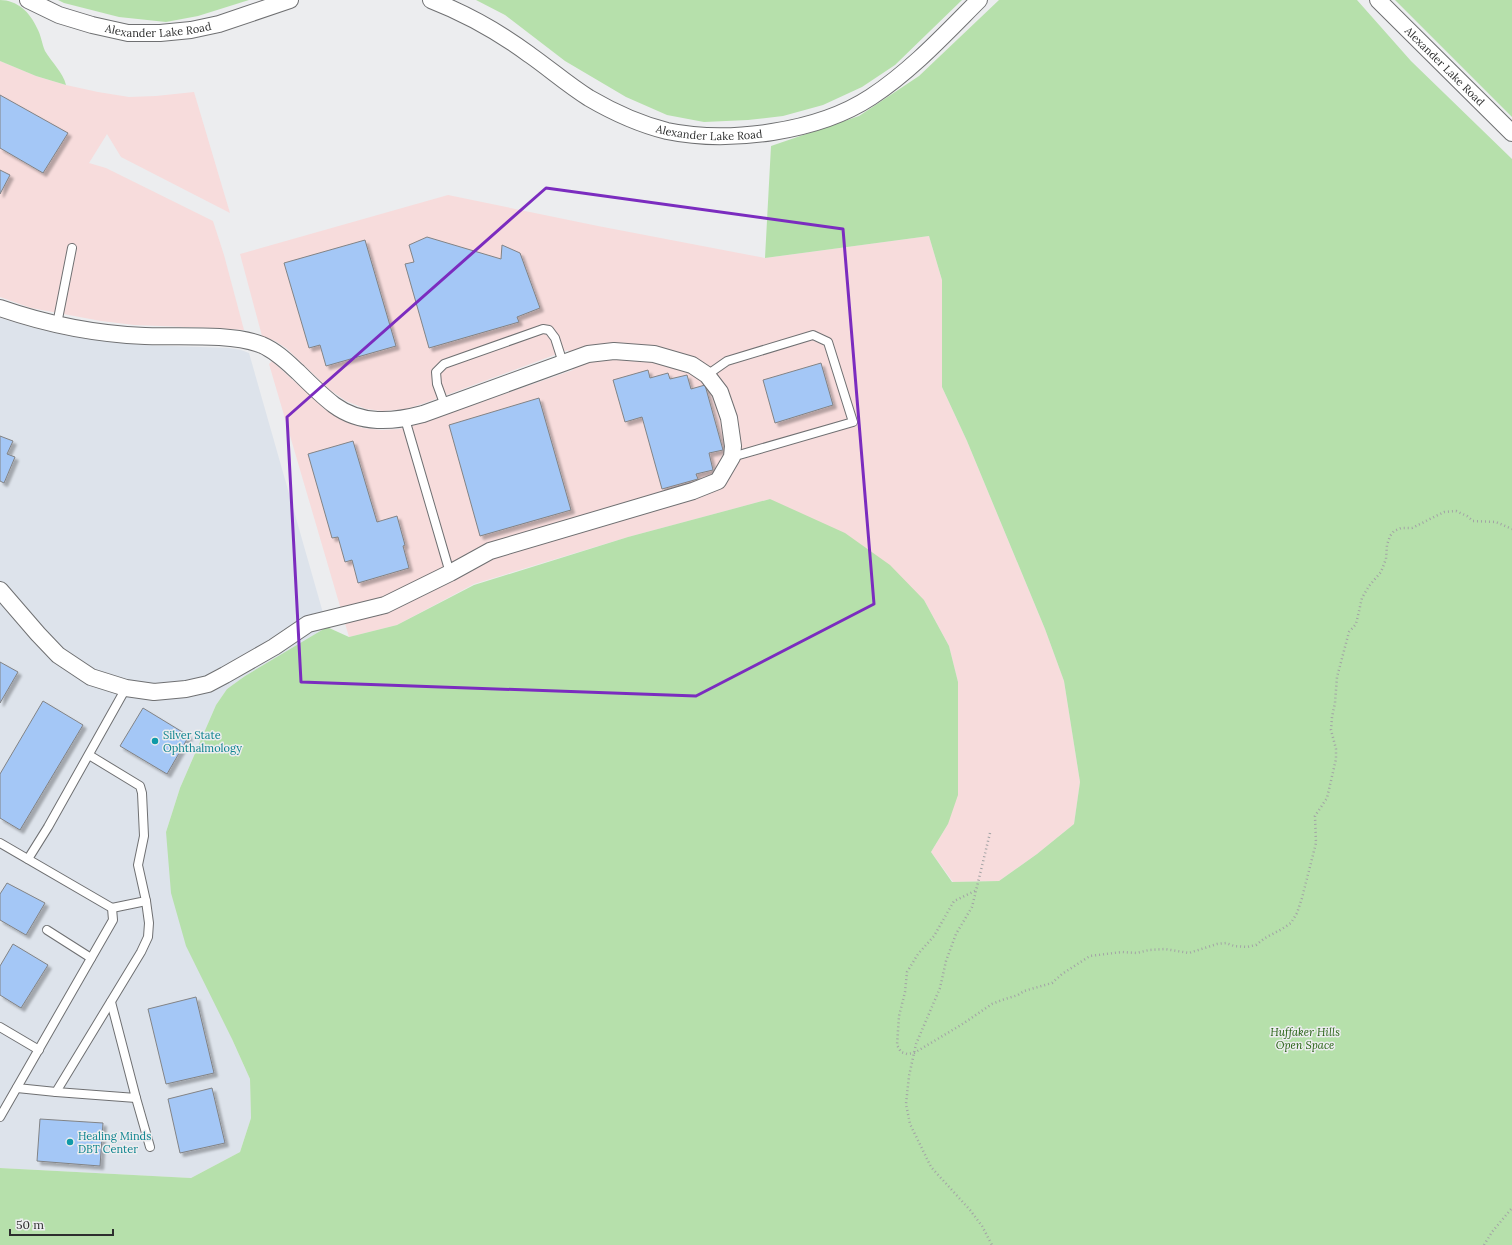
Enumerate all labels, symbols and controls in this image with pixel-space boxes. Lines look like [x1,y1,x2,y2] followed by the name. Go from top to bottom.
[103,19,213,40] street label: Alexander Lake Road
[1401,23,1488,109] street label: Alexander Lake Road
[654,121,764,143] street label: Alexander Lake Road
[163,728,242,755] place label: Silver State Ophthalmology
[150,736,160,746] marker: Silver State Ophthalmology
[1270,1025,1340,1052] park label: Huffaker Hills Open Space
[78,1129,151,1156] place label: Healing Minds DBT Center
[65,1137,75,1147] marker: Healing Minds DBT Center
[10,1211,113,1237] scale bar
[16,1217,44,1232] text: 50 m

